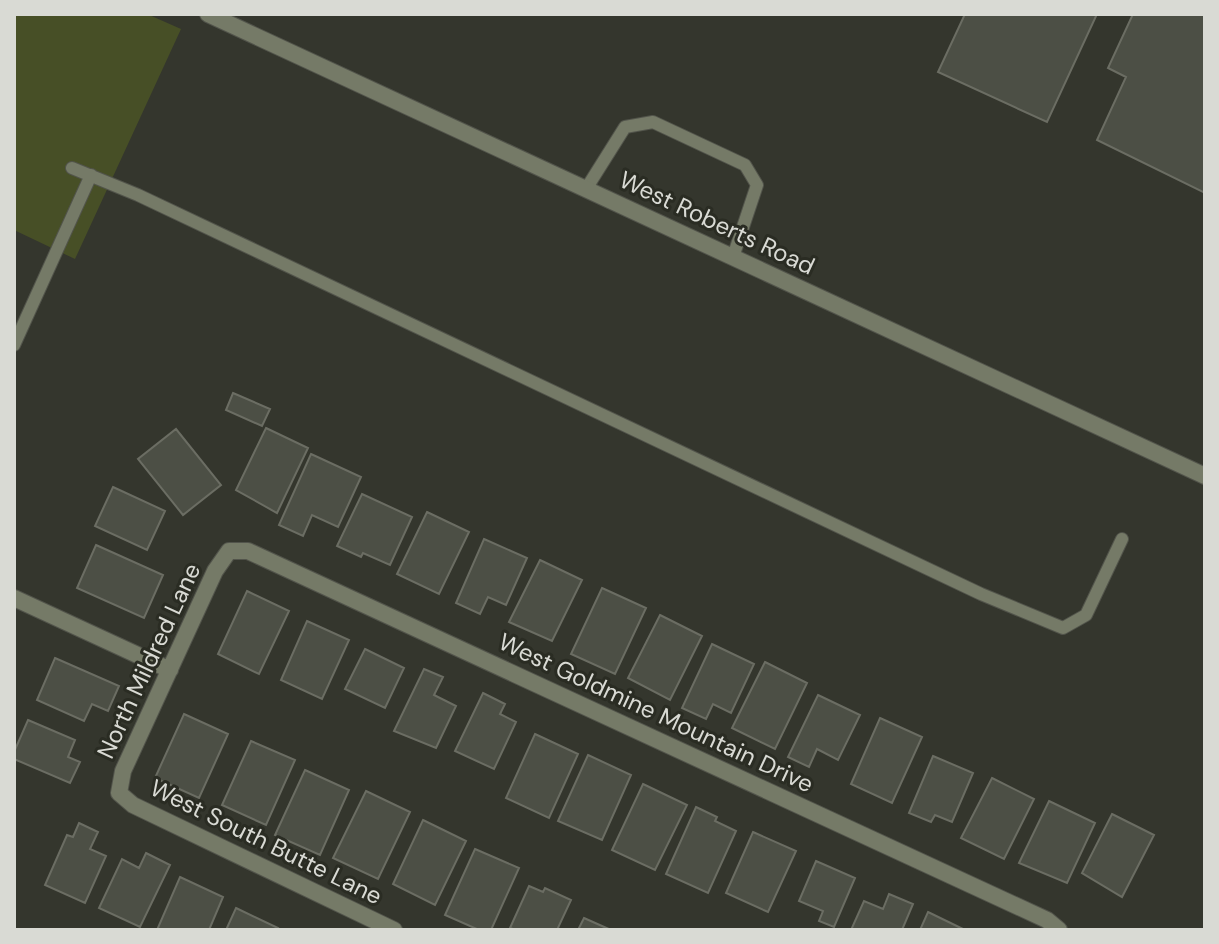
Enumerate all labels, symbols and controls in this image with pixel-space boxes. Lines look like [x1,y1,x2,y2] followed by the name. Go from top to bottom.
[615,164,820,281] street label: West Roberts Road
[90,558,207,764] street label: North Mildred Lane
[494,626,819,799] street label: West Goldmine Mountain Drive
[145,772,387,911] street label: West South Butte Lane

